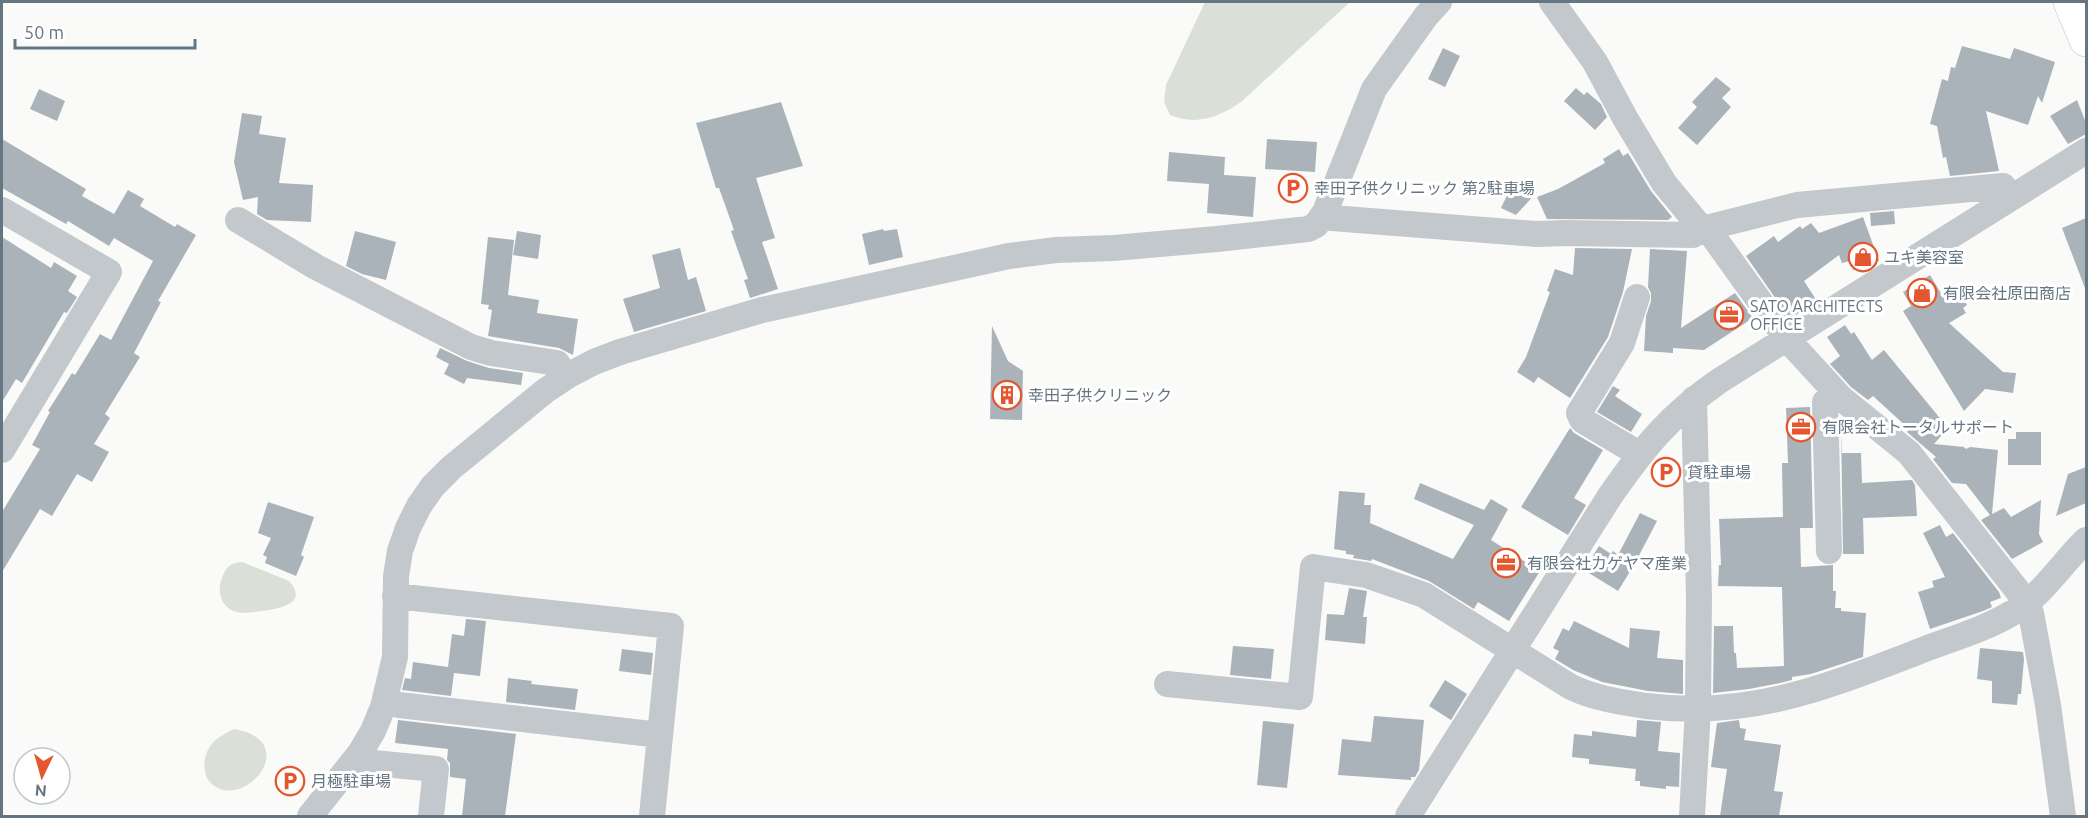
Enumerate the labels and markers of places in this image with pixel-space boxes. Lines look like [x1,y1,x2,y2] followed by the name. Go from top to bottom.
[1277,172,1309,204] parking icon: 幸田子供クリニック 第2駐車場
[1314,179,1535,197] place label: 幸田子供クリニック 第2駐車場
[1847,241,1879,273] shop icon: ユキ美容室
[1884,248,1964,266] place label: ユキ美容室
[1906,277,1938,309] shop icon: 有限会社原田商店
[1943,284,2071,302] place label: 有限会社原田商店
[1750,297,1883,333] place label: SATO ARCHITECTS OFFICE
[1713,299,1745,331] office icon: SATO ARCHITECTS OFFICE
[991,379,1023,411] building icon: 幸田子供クリニック
[1028,386,1172,404] place label: 幸田子供クリニック
[1785,411,1817,443] office icon: 有限会社トータルサポート
[1822,418,2014,436] place label: 有限会社トータルサポート
[1650,456,1682,488] parking icon: 貸駐車場
[1687,463,1751,481] place label: 貸駐車場
[1490,547,1522,579] office icon: 有限会社カゲヤマ産業
[1527,554,1687,572] place label: 有限会社カゲヤマ産業
[274,765,306,797] parking icon: 月極駐車場
[311,772,391,790] place label: 月極駐車場

